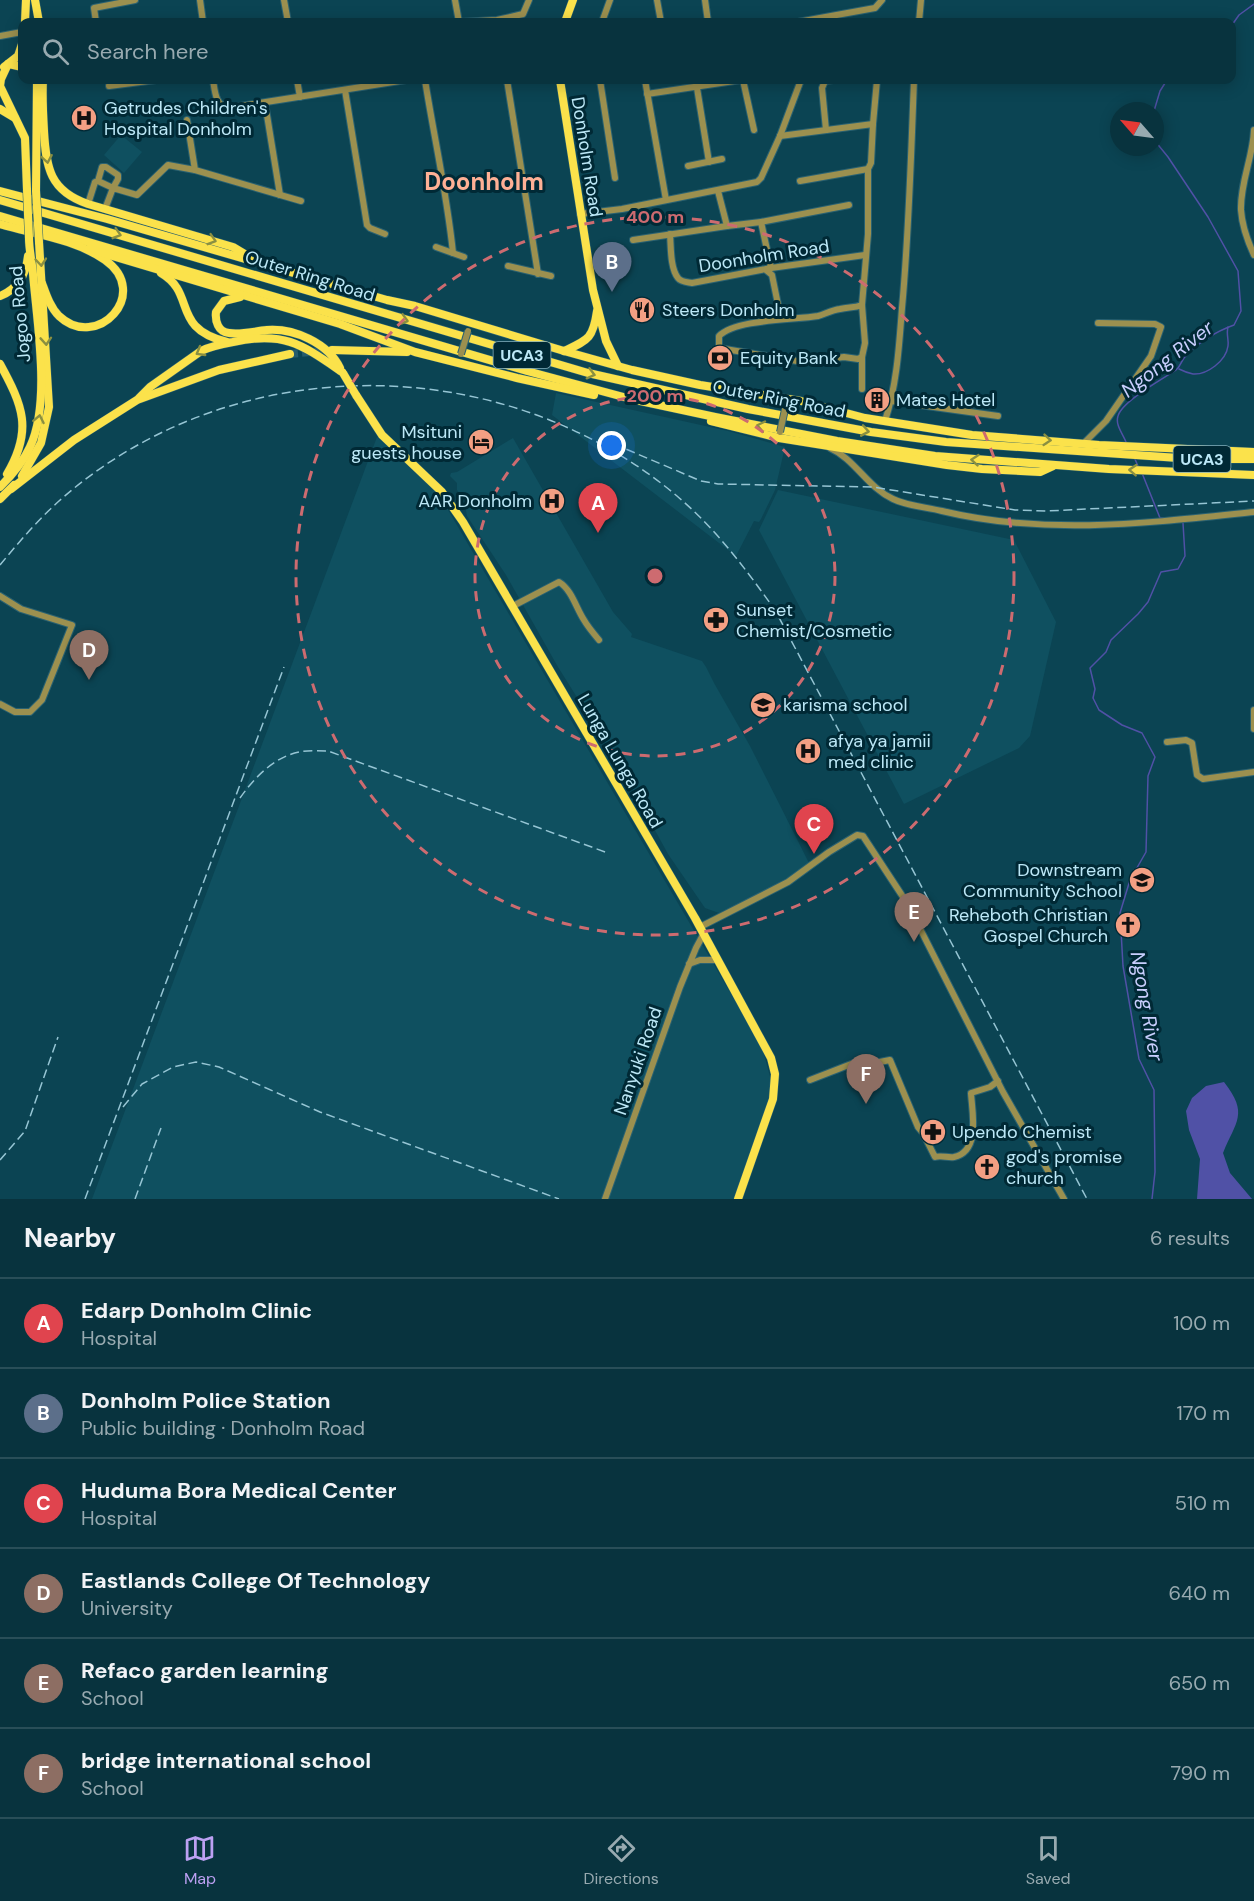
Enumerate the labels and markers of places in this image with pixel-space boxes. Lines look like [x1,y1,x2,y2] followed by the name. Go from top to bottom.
[104,96,268,141] place label: Getrudes Children's Hospital Donholm
[69,103,99,133] hospital icon: Getrudes Children's Hospital Donholm
[592,242,632,292] pin: B
[627,295,657,325] restaurant icon: Steers Donholm
[662,298,795,322] place label: Steers Donholm
[705,343,735,373] bank icon: Equity Bank
[740,346,838,370] place label: Equity Bank
[862,385,892,415] building icon: Mates Hotel
[896,388,995,412] place label: Mates Hotel
[351,420,462,465] place label: Msituni guests house
[466,427,496,457] hotel icon: Msituni guests house
[578,484,618,533] pin: A
[537,486,567,516] hospital icon: AAR Donholm
[418,489,532,513] place label: AAR Donholm
[645,566,665,586] centre of rings
[736,598,892,643] place label: Sunset Chemist/Cosmetic
[701,605,731,635] pharmacy icon: Sunset Chemist/Cosmetic
[70,630,109,680] pin: D
[748,690,778,720] school or university icon: karisma school
[783,693,907,717] place label: karisma school
[828,729,931,774] place label: afya ya jamii med clinic
[793,736,823,766] hospital icon: afya ya jamii med clinic
[794,804,834,854] pin: C
[963,858,1122,903] place label: Downstream Community School
[1127,865,1157,895] school or university icon: Downstream Community School
[894,892,934,942] pin: E
[949,903,1108,948] place label: Reheboth Christian Gospel Church
[1113,910,1143,940] church icon: Reheboth Christian Gospel Church
[846,1054,886,1104] pin: F
[918,1117,948,1147] pharmacy icon: Upendo Chemist
[952,1120,1092,1144] place label: Upendo Chemist
[1006,1145,1122,1190] place label: god's promise church
[972,1152,1002,1182] church icon: god's promise church

